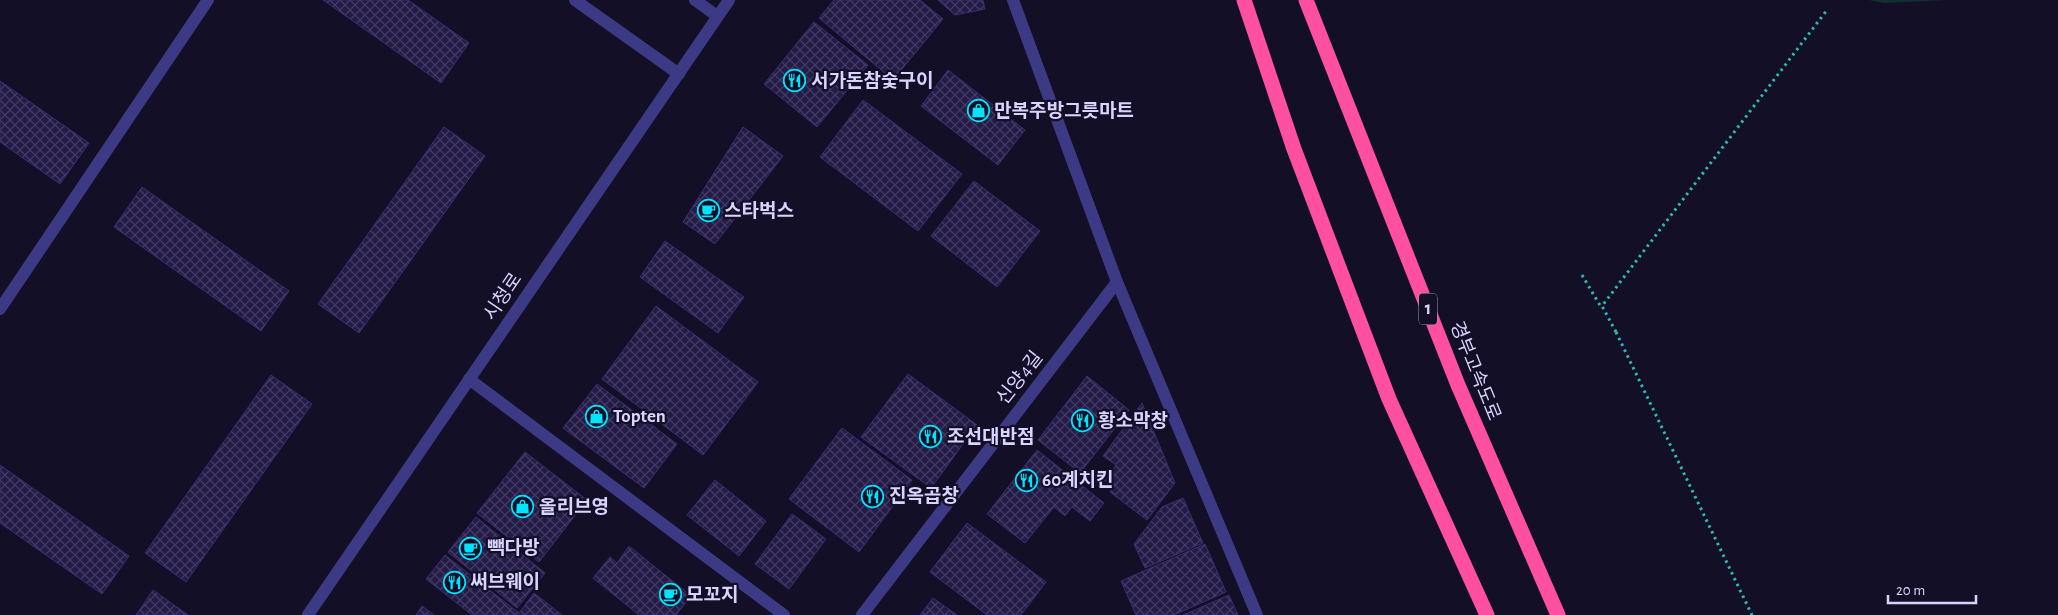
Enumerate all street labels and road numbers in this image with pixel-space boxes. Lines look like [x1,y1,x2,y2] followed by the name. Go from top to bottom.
[480,269,526,324] street label: 시청로
[1419,294,1437,324] road number: 1
[1447,318,1504,423] street label: 경부고속도로
[993,347,1046,408] street label: 신양4길

